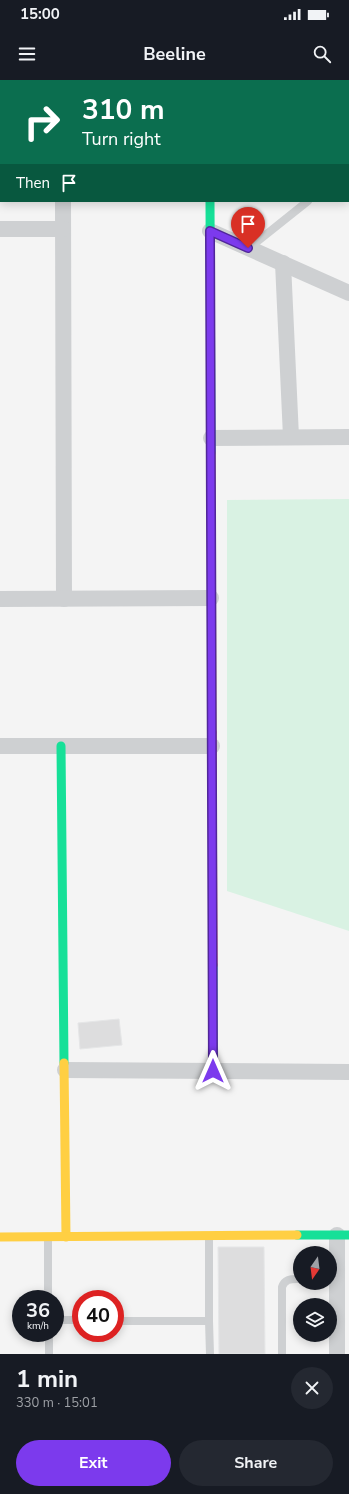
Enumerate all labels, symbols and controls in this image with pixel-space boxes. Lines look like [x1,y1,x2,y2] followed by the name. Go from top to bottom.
[20,4,60,24] text: 15:00
[143,42,206,66] text: Beeline
[16,43,38,65] icon: menu
[311,43,333,65] icon: search
[82,91,165,129] text: 310 m
[16,96,68,148] icon: right
[82,127,161,151] text: Turn right
[58,172,80,194] icon: arrive
[16,173,50,193] text: Then
[231,207,265,248] pin
[237,213,259,235] icon: arrive
[192,1050,234,1092] position arrow
[293,1246,337,1290] north arrow
[293,1246,337,1342] map controls
[72,1290,124,1342] speed limit sign: 40
[26,1297,50,1324] text: 36
[293,1298,337,1342] button: layers
[27,1319,49,1333] text: km/h
[16,1363,78,1395] text: 1 min
[291,1367,333,1409] button: close
[16,1394,98,1412] text: 330 m · 15:01
[16,1440,171,1486] button: Exit
[179,1440,333,1486] button: Share

